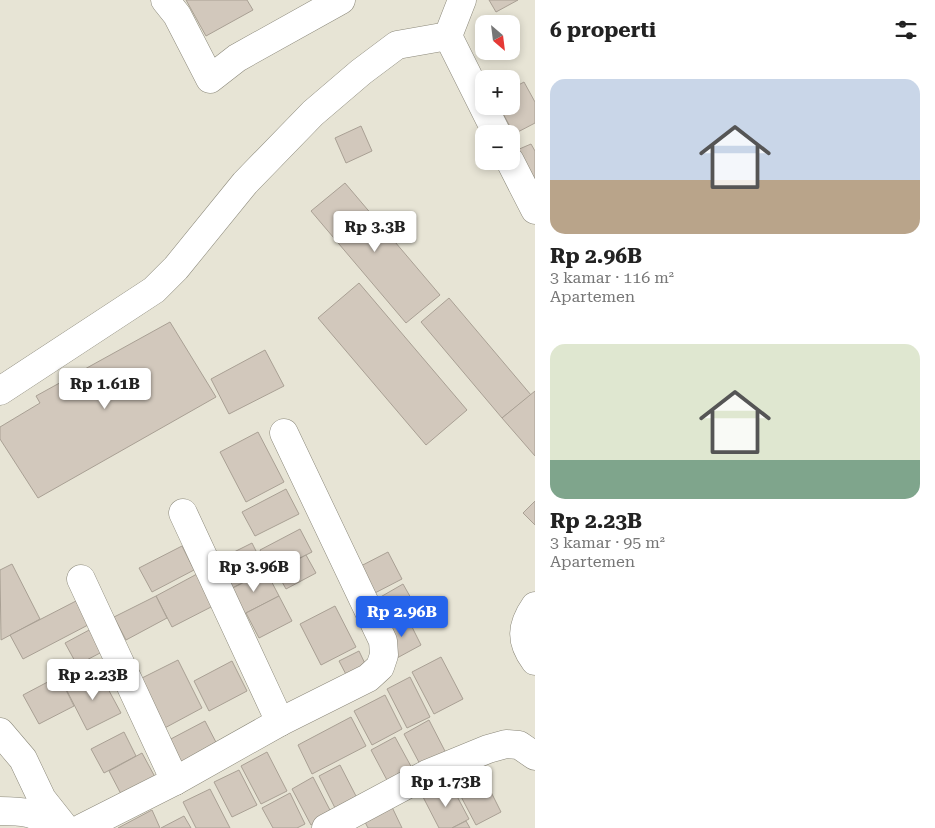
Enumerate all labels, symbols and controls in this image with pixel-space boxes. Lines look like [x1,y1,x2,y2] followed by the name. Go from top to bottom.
[475,15,520,60] north arrow
[475,15,520,170] map controls
[892,16,920,44] icon: filters
[550,18,656,42] text: 6 properti
[475,70,520,115] button: +
[690,112,780,202] icon: home
[475,125,520,170] button: −
[329,210,421,253] pin: Rp 3.3B
[344,217,406,236] text: Rp 3.3B
[550,244,642,268] text: Rp 2.96B
[550,268,674,287] text: 3 kamar · 116 m²
[550,287,635,306] text: Apartemen
[53,368,157,410] pin: Rp 1.61B
[70,374,140,393] text: Rp 1.61B
[690,377,780,467] icon: home
[550,509,642,533] text: Rp 2.23B
[550,533,665,552] text: 3 kamar · 95 m²
[202,550,306,593] pin: Rp 3.96B
[550,552,635,571] text: Apartemen
[219,557,289,576] text: Rp 3.96B
[350,596,454,638] pin: Rp 2.96B
[367,602,437,621] text: Rp 2.96B
[41,658,145,701] pin: Rp 2.23B
[58,665,128,684] text: Rp 2.23B
[394,766,498,808] pin: Rp 1.73B
[411,772,481,791] text: Rp 1.73B

